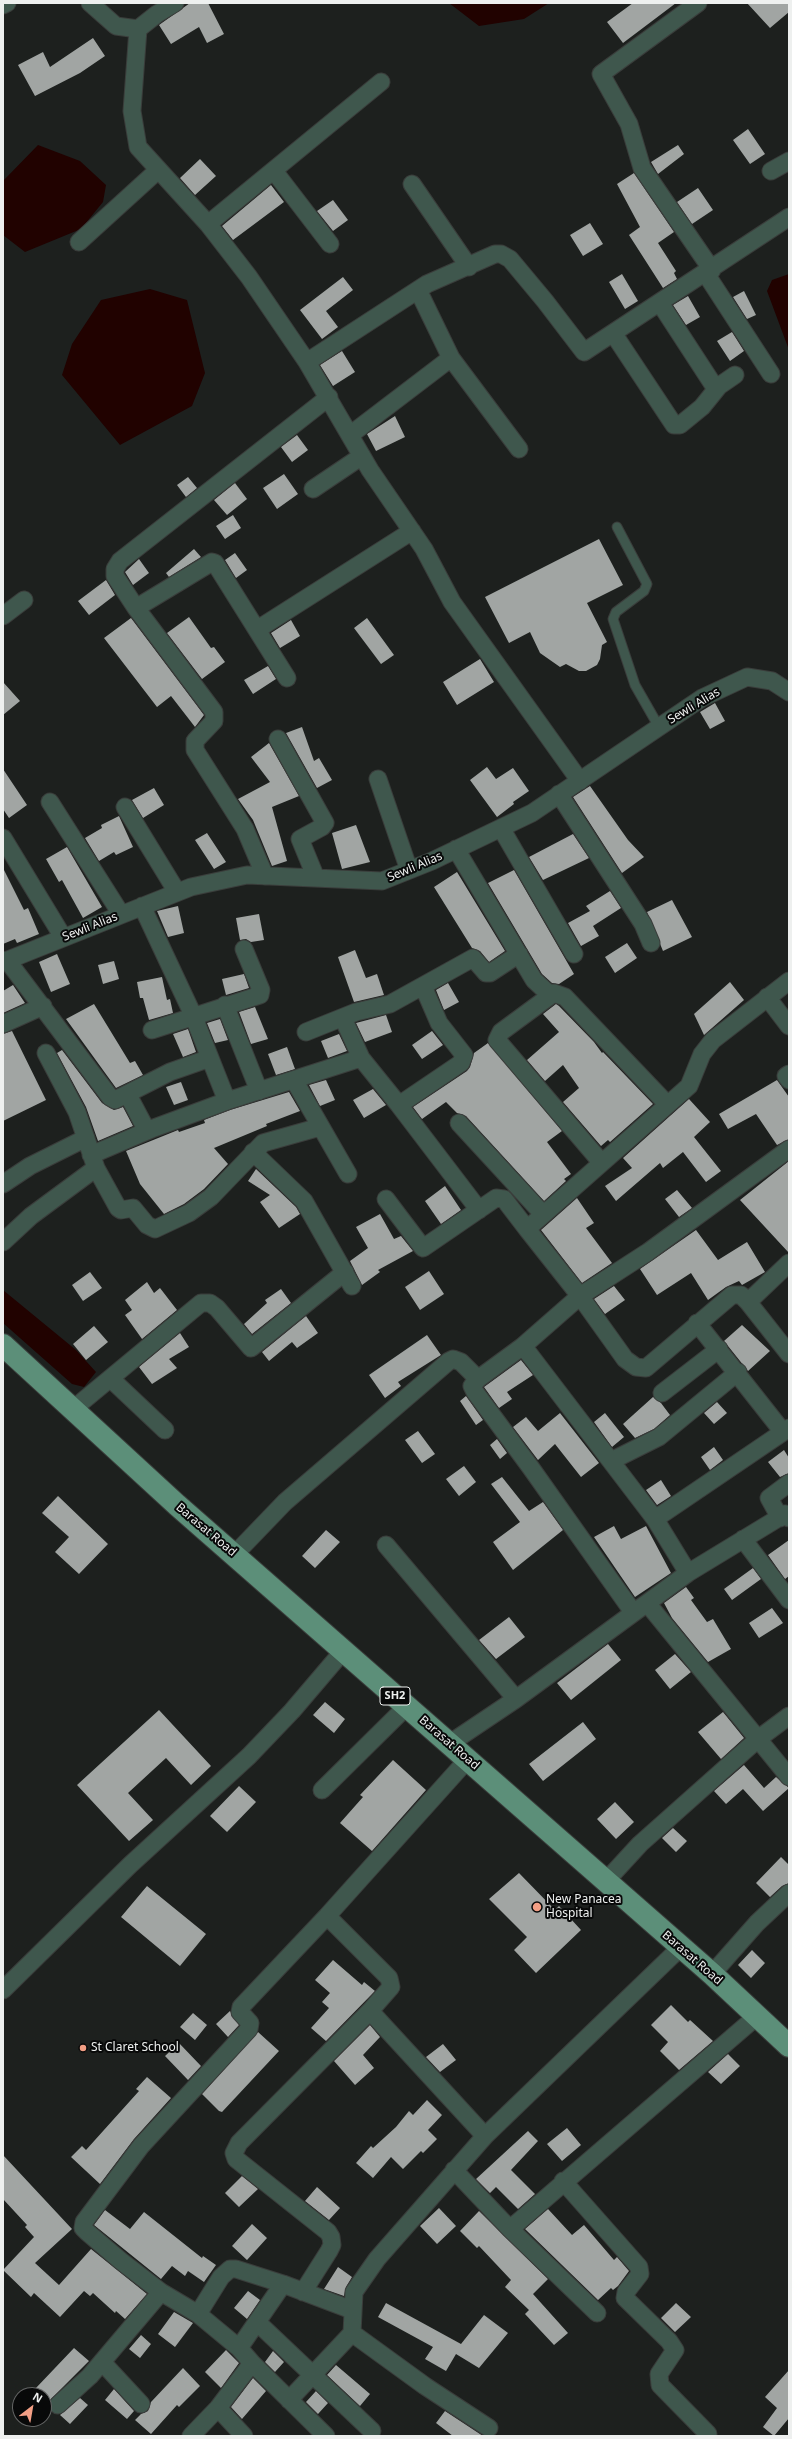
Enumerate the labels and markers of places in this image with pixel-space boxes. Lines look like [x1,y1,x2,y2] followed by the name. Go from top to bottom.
[546,1893,622,1921] place label: New Panacea Hospital
[531,1901,543,1913] marker: New Panacea Hospital
[91,2041,179,2055] place label: St Claret School
[78,2043,88,2053] marker: St Claret School

